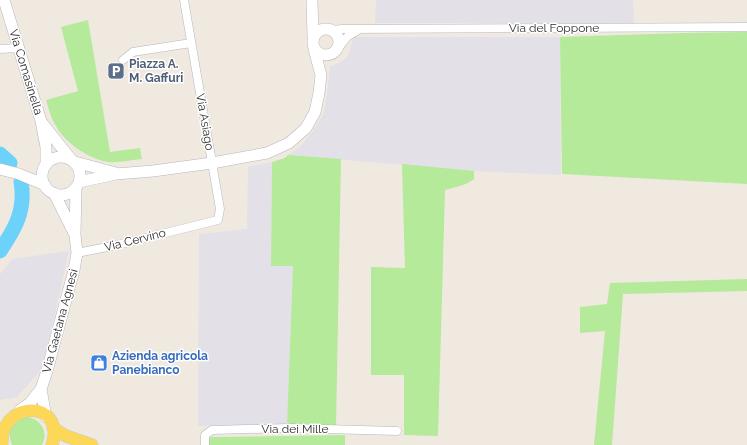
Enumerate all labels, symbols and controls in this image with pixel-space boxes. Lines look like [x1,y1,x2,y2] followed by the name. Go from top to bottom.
[509,21,599,35] street label: Via del Foppone
[6,27,46,117] street label: Via Comasinella
[129,57,183,85] place label: Piazza A. M. Gaffuri
[106,61,126,81] parking icon: Piazza A. M. Gaffuri
[193,92,217,152] street label: Via Asiago
[103,226,167,254] street label: Via Cervino
[39,267,81,375] street label: Via Gaetana Agnesi
[112,349,208,377] place label: Azienda agricola Panebianco
[89,353,109,373] shop icon: Azienda agricola Panebianco
[261,422,329,436] street label: Via dei Mille

